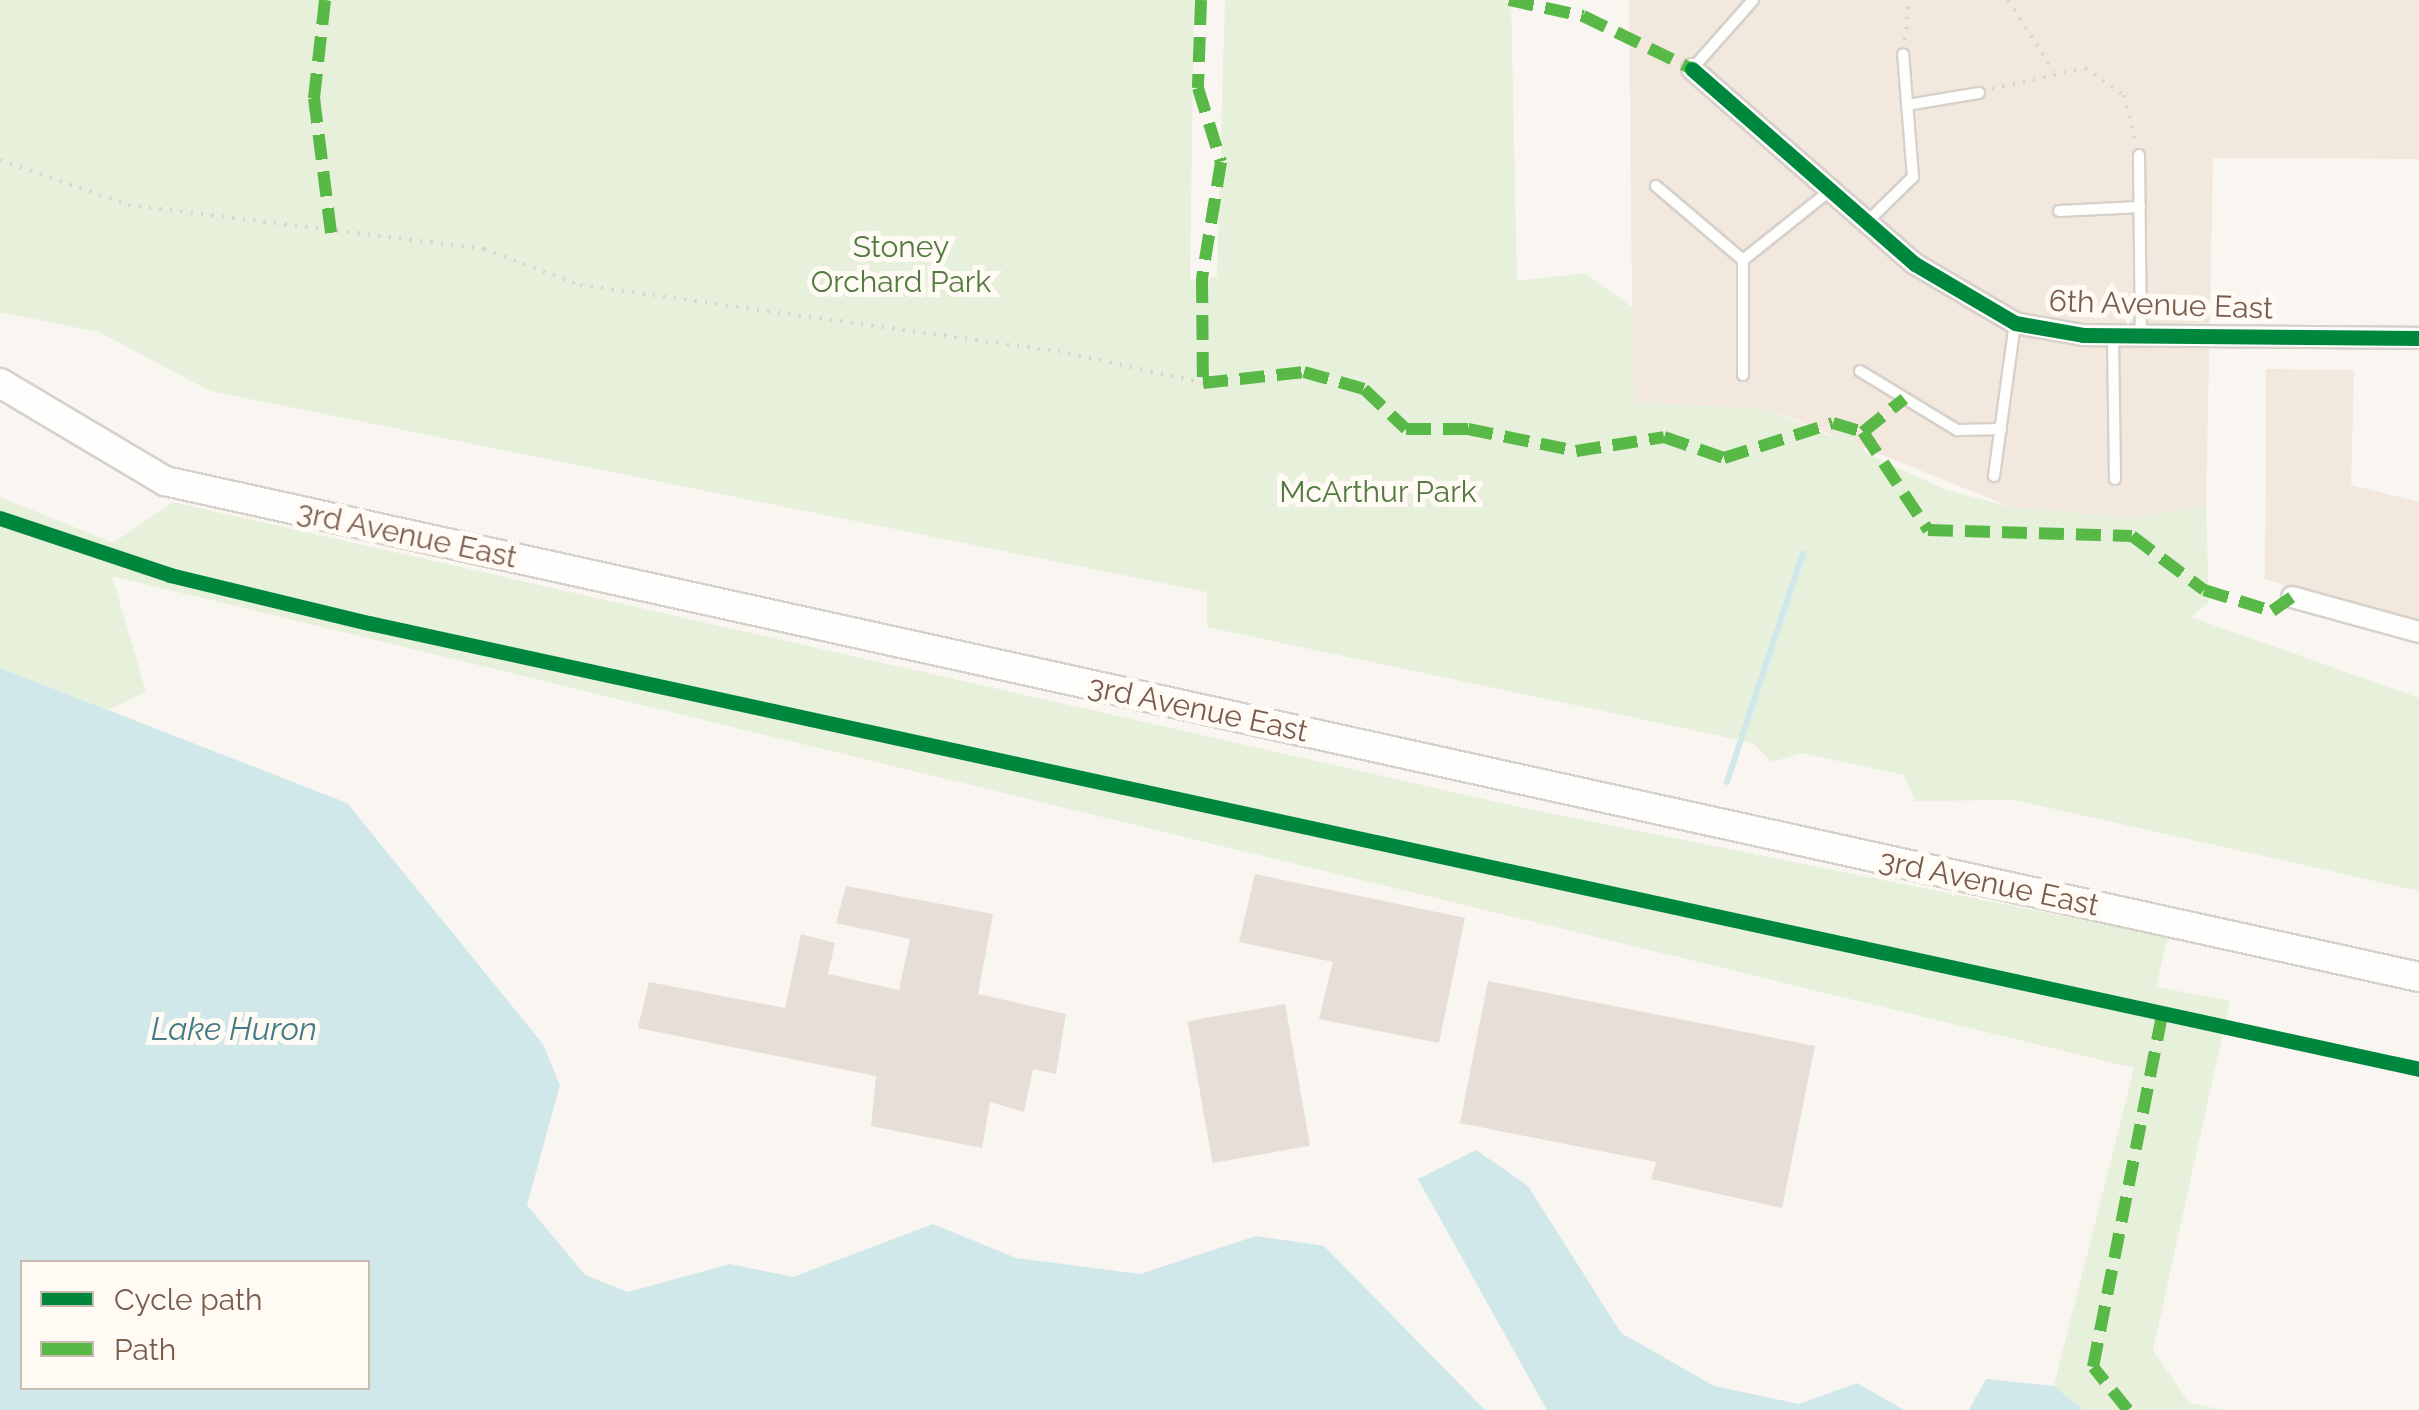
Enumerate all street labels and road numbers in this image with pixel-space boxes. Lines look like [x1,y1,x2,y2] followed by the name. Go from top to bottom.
[2048,283,2274,327] street label: 6th Avenue East
[293,494,521,576] street label: 3rd Avenue East
[1084,668,1312,750] street label: 3rd Avenue East
[1875,842,2103,924] street label: 3rd Avenue East

